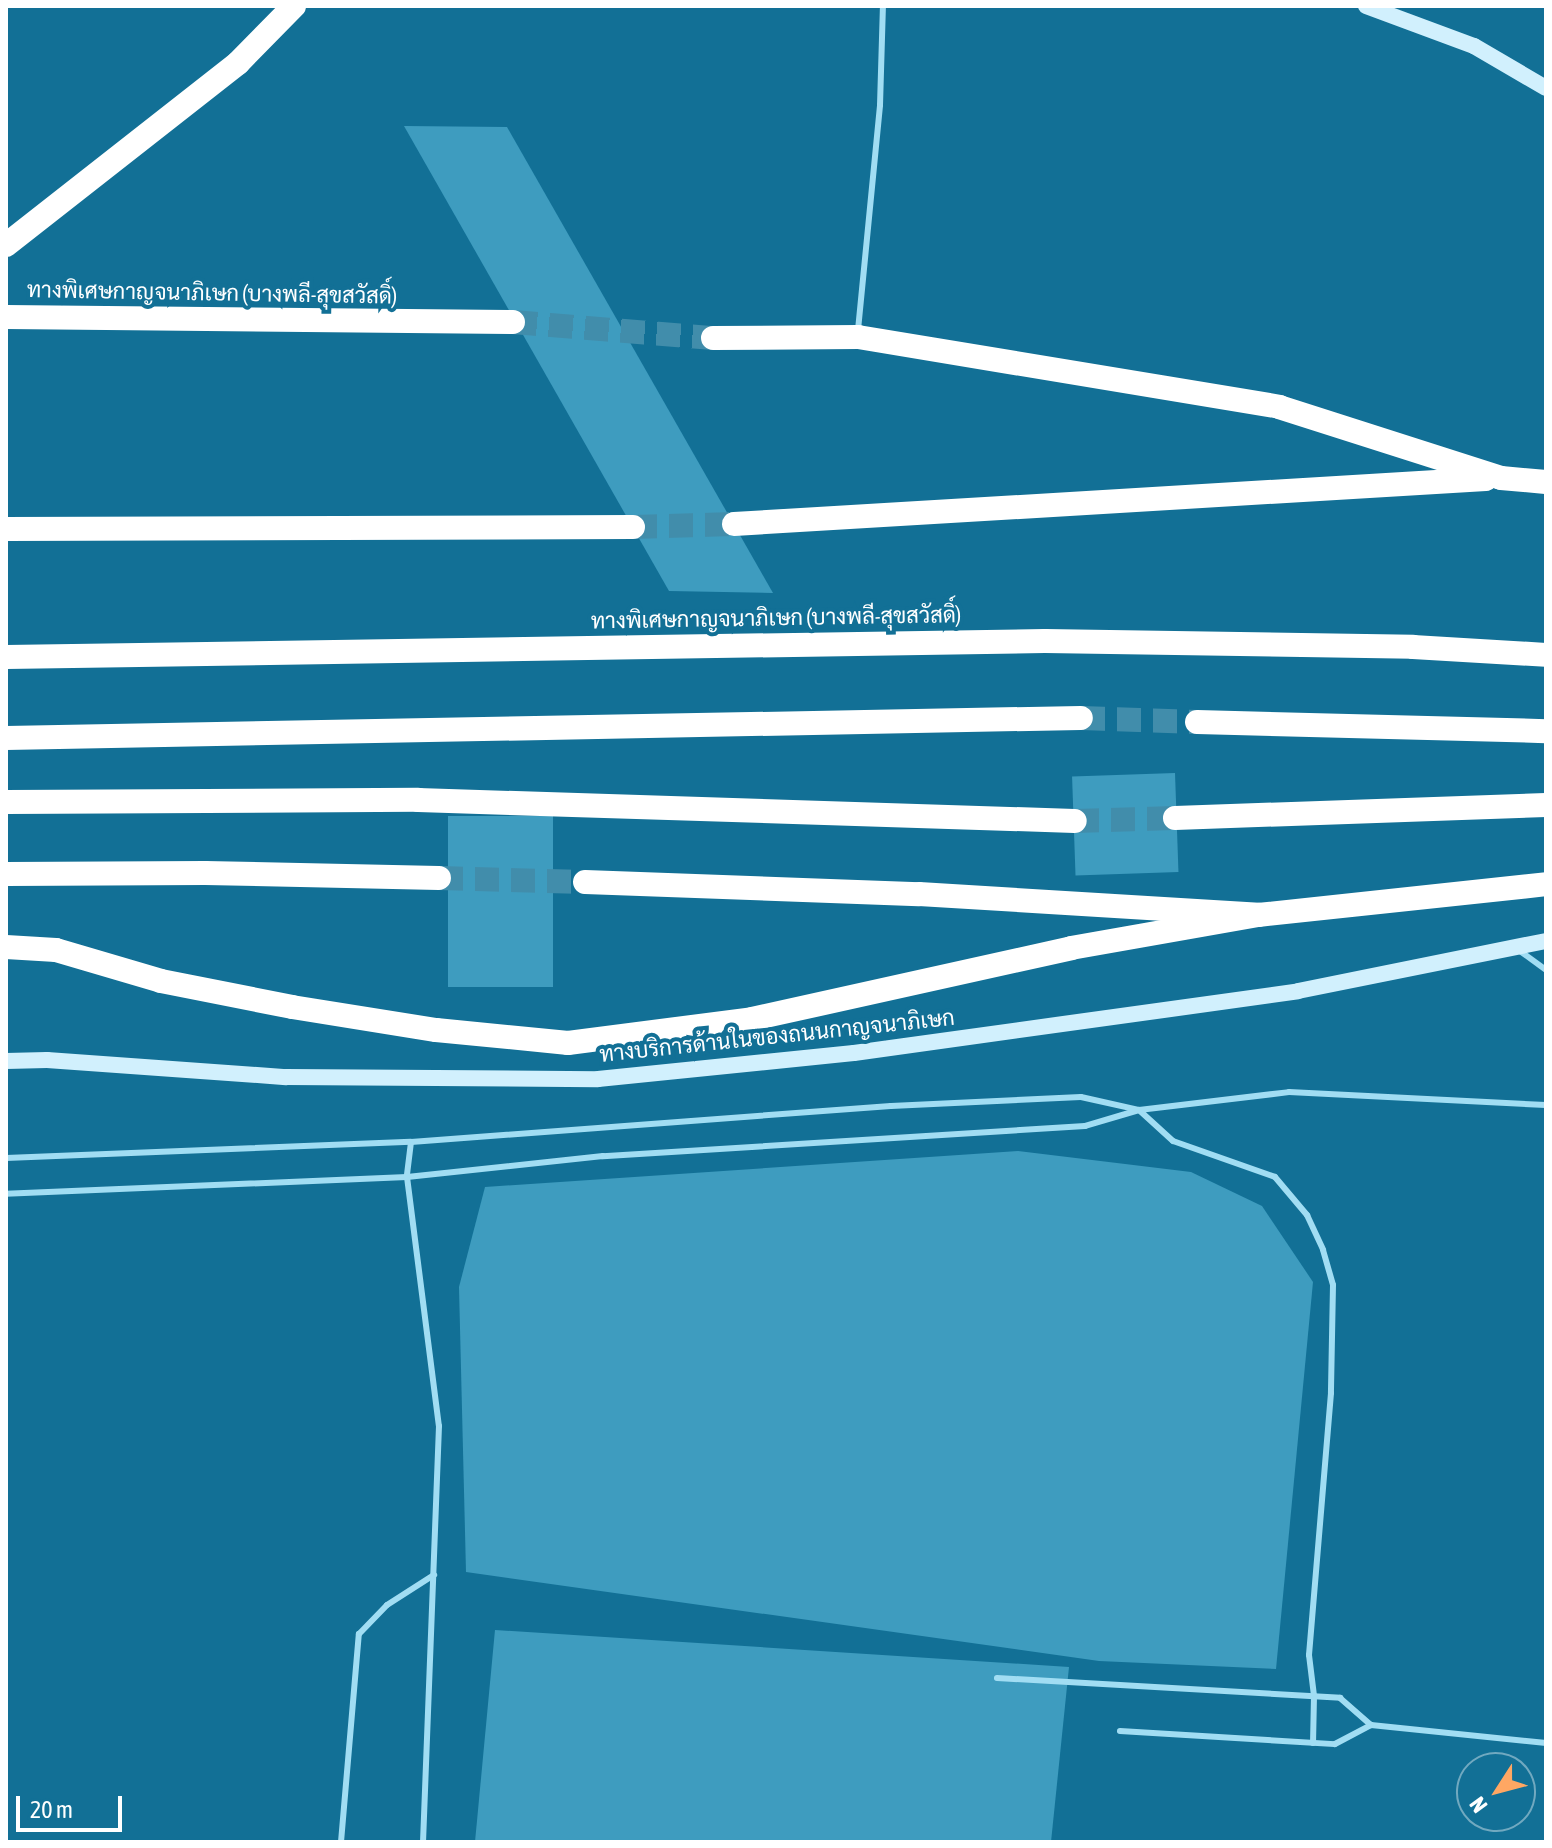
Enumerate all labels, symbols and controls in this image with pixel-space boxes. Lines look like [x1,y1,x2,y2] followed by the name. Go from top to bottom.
[27,277,397,309] street label: ทางพิเศษกาญจนาภิเษก (บางพลี-สุขสวัสดิ์)
[591,602,961,634] street label: ทางพิเศษกาญจนาภิเษก (บางพลี-สุขสวัสดิ์)
[598,1004,956,1068] street label: ทางบริการด้านในของถนนกาญจนาภิเษก
[1456,1752,1536,1832] north arrow
[20,1780,126,1830] scale bar
[1464,1792,1493,1818] text: N
[30,1796,73,1823] text: 20 m

